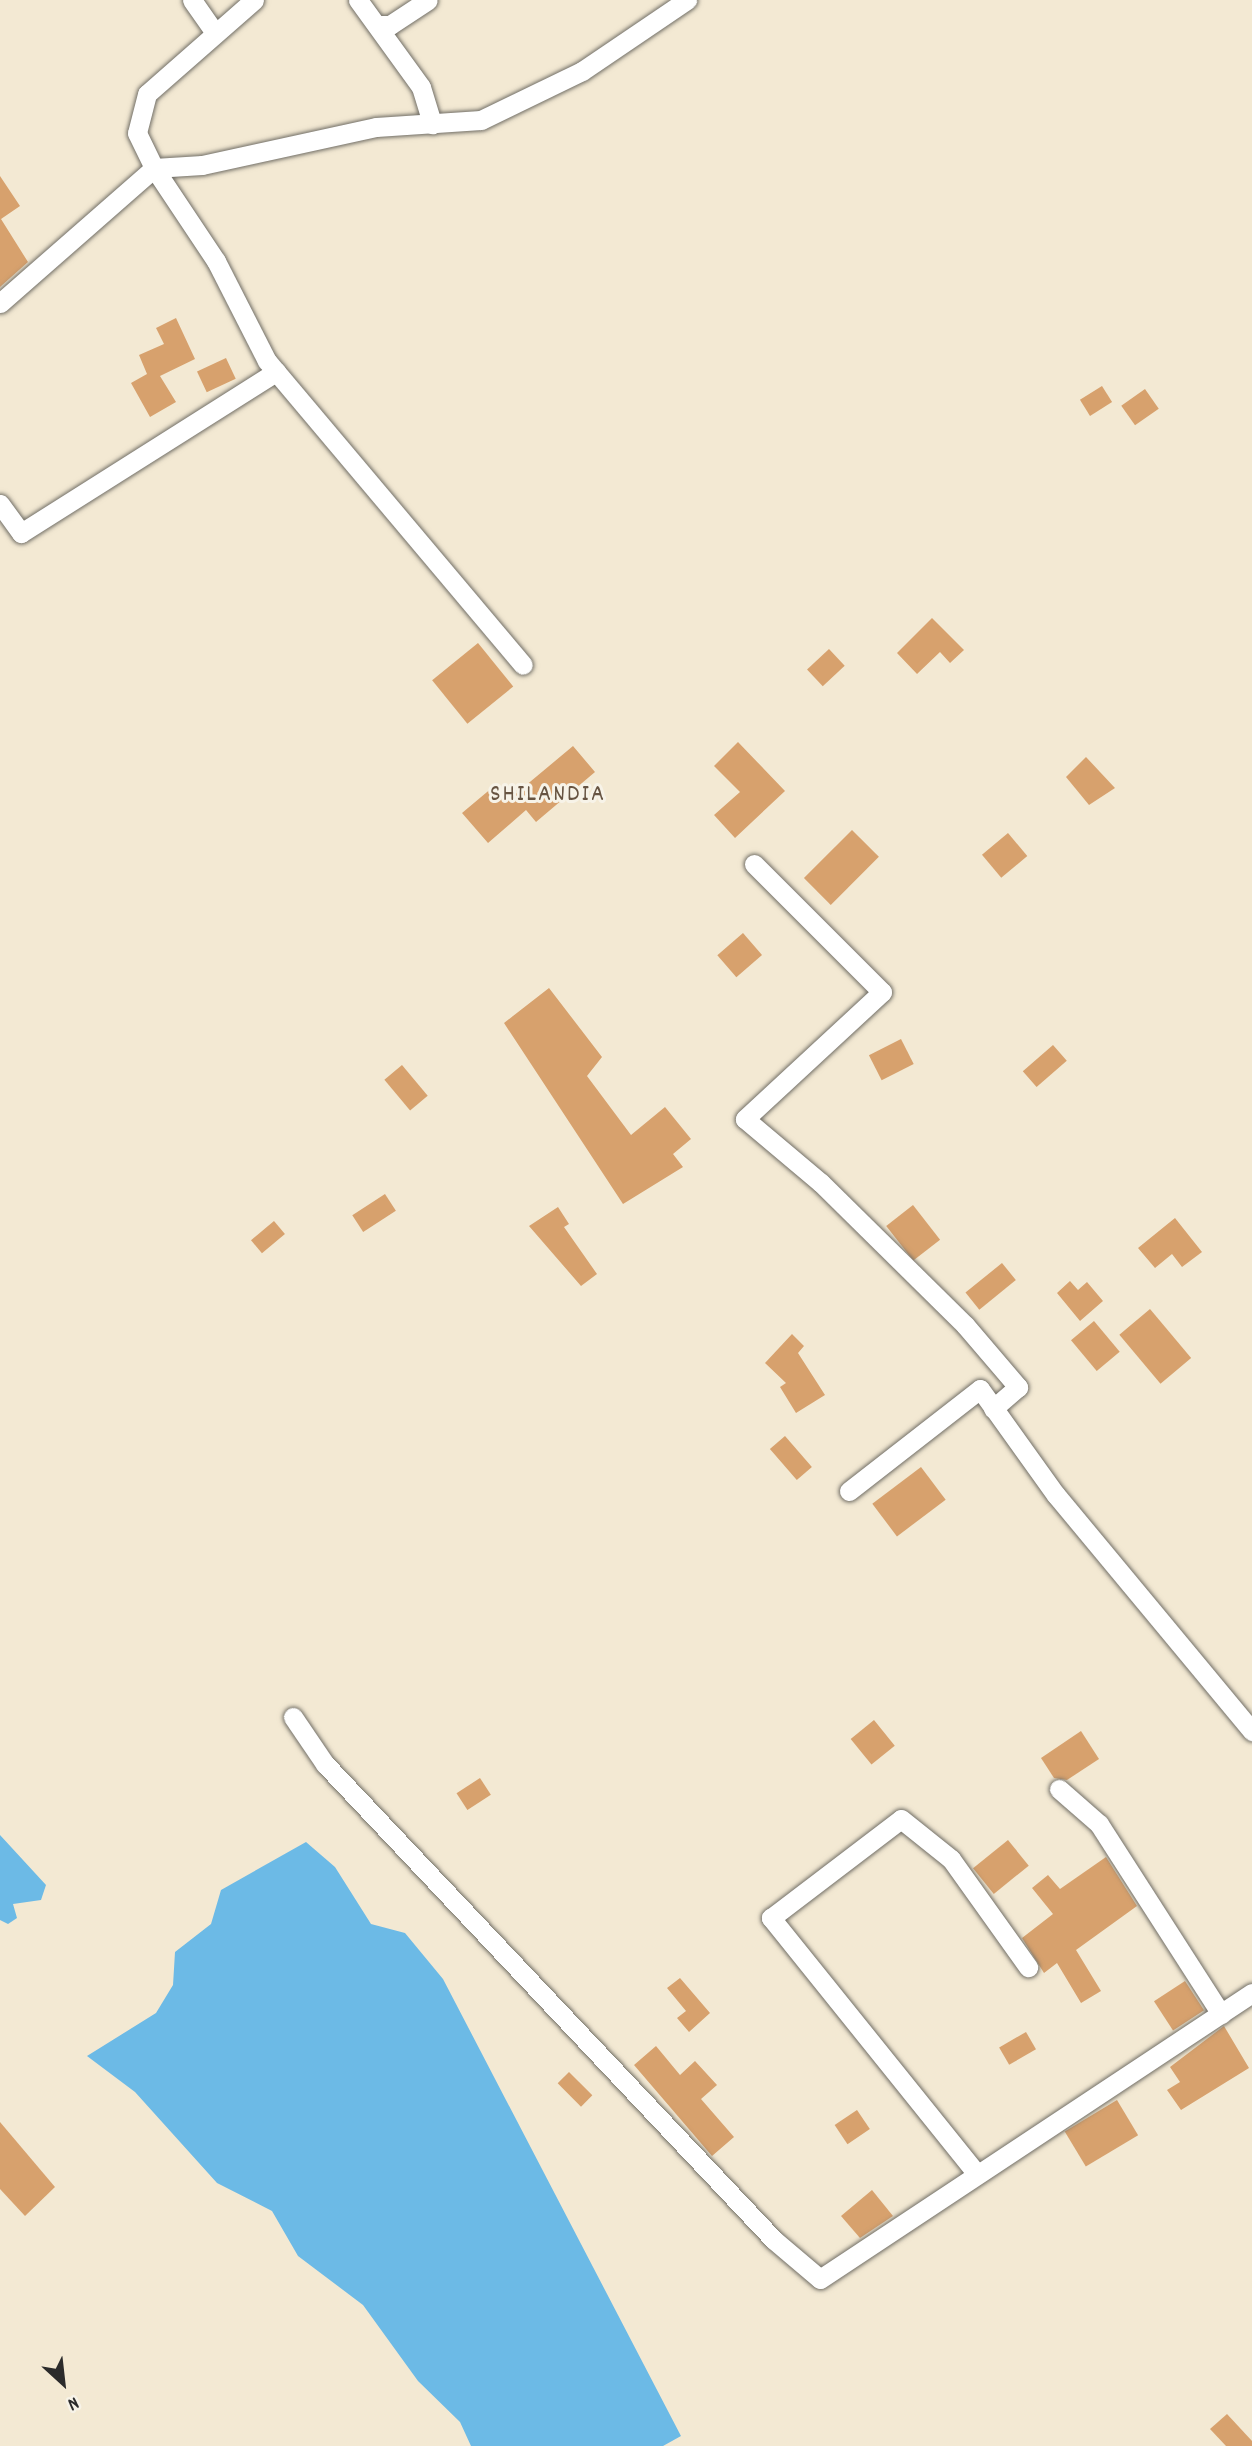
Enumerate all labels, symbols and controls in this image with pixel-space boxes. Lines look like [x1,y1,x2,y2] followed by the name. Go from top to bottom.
[491,782,605,810] district label: SHILANDIA
[28,2348,98,2418] north arrow
[62,2388,83,2416] text: N

